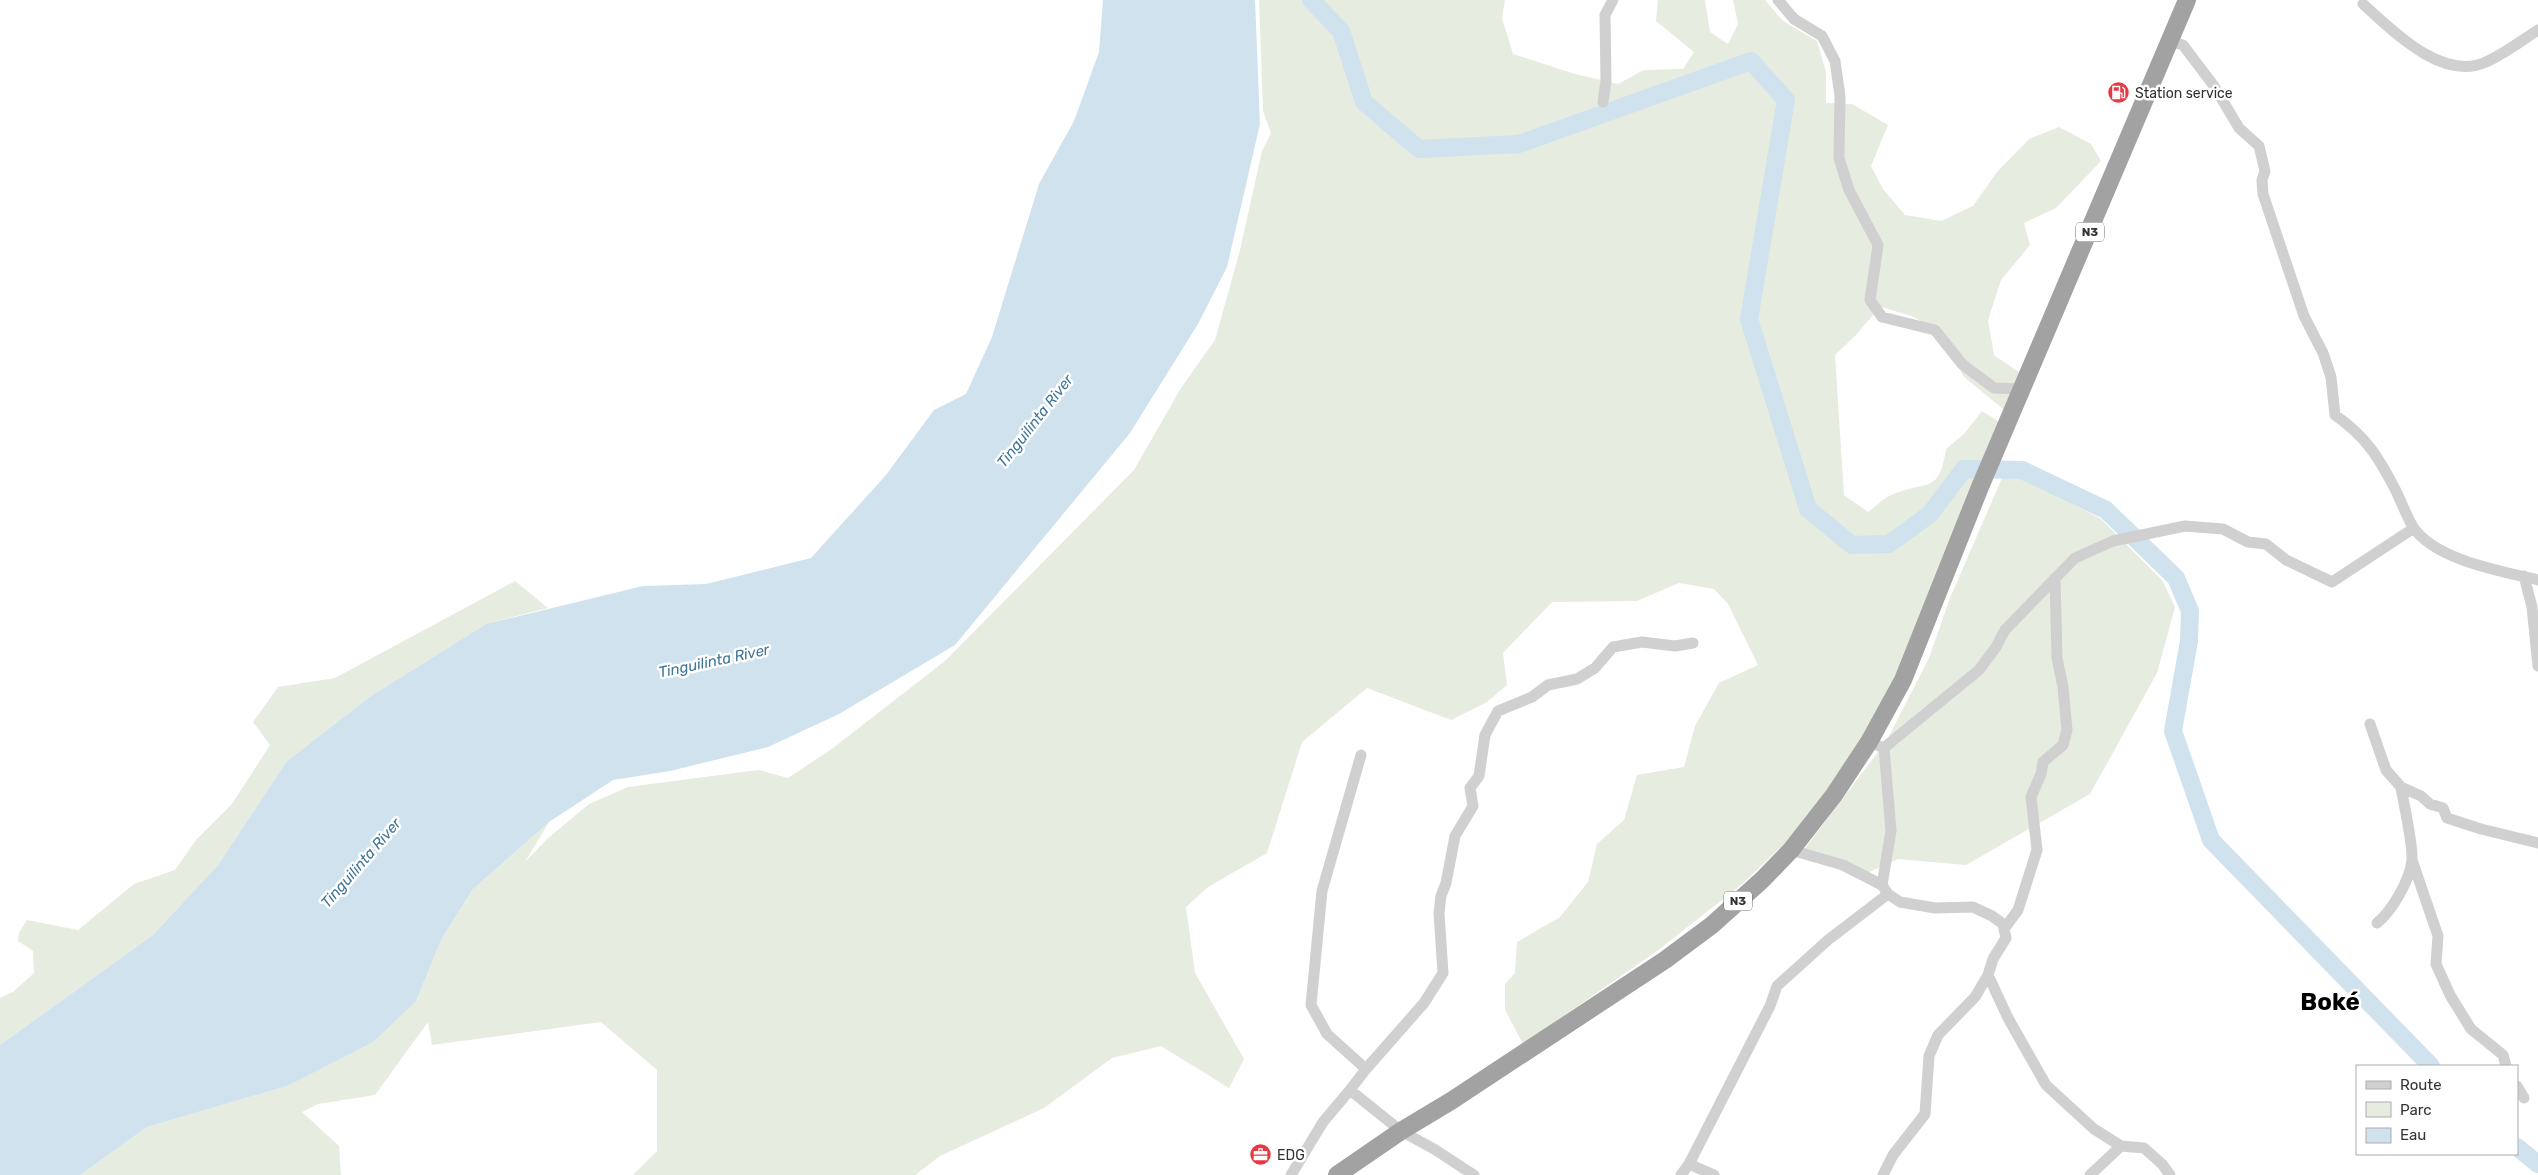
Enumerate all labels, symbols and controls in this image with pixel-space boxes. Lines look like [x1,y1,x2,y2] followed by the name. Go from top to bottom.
[2107,81,2131,105] fuel station icon: Station service
[2135,85,2233,102] place label: Station service
[2076,222,2104,242] road number: N3
[993,370,1078,471] water label: Tinguilinta River
[657,640,772,682] water label: Tinguilinta River
[317,814,406,911] water label: Tinguilinta River
[1724,891,1752,910] road number: N3
[2300,988,2360,1016] district label: Boké
[2356,1065,2518,1155] legend
[2400,1076,2442,1094] text: Route
[2400,1101,2432,1119] text: Parc
[2400,1126,2426,1144] text: Eau
[1249,1143,1273,1167] office icon: EDG
[1277,1147,1305,1164] place label: EDG

